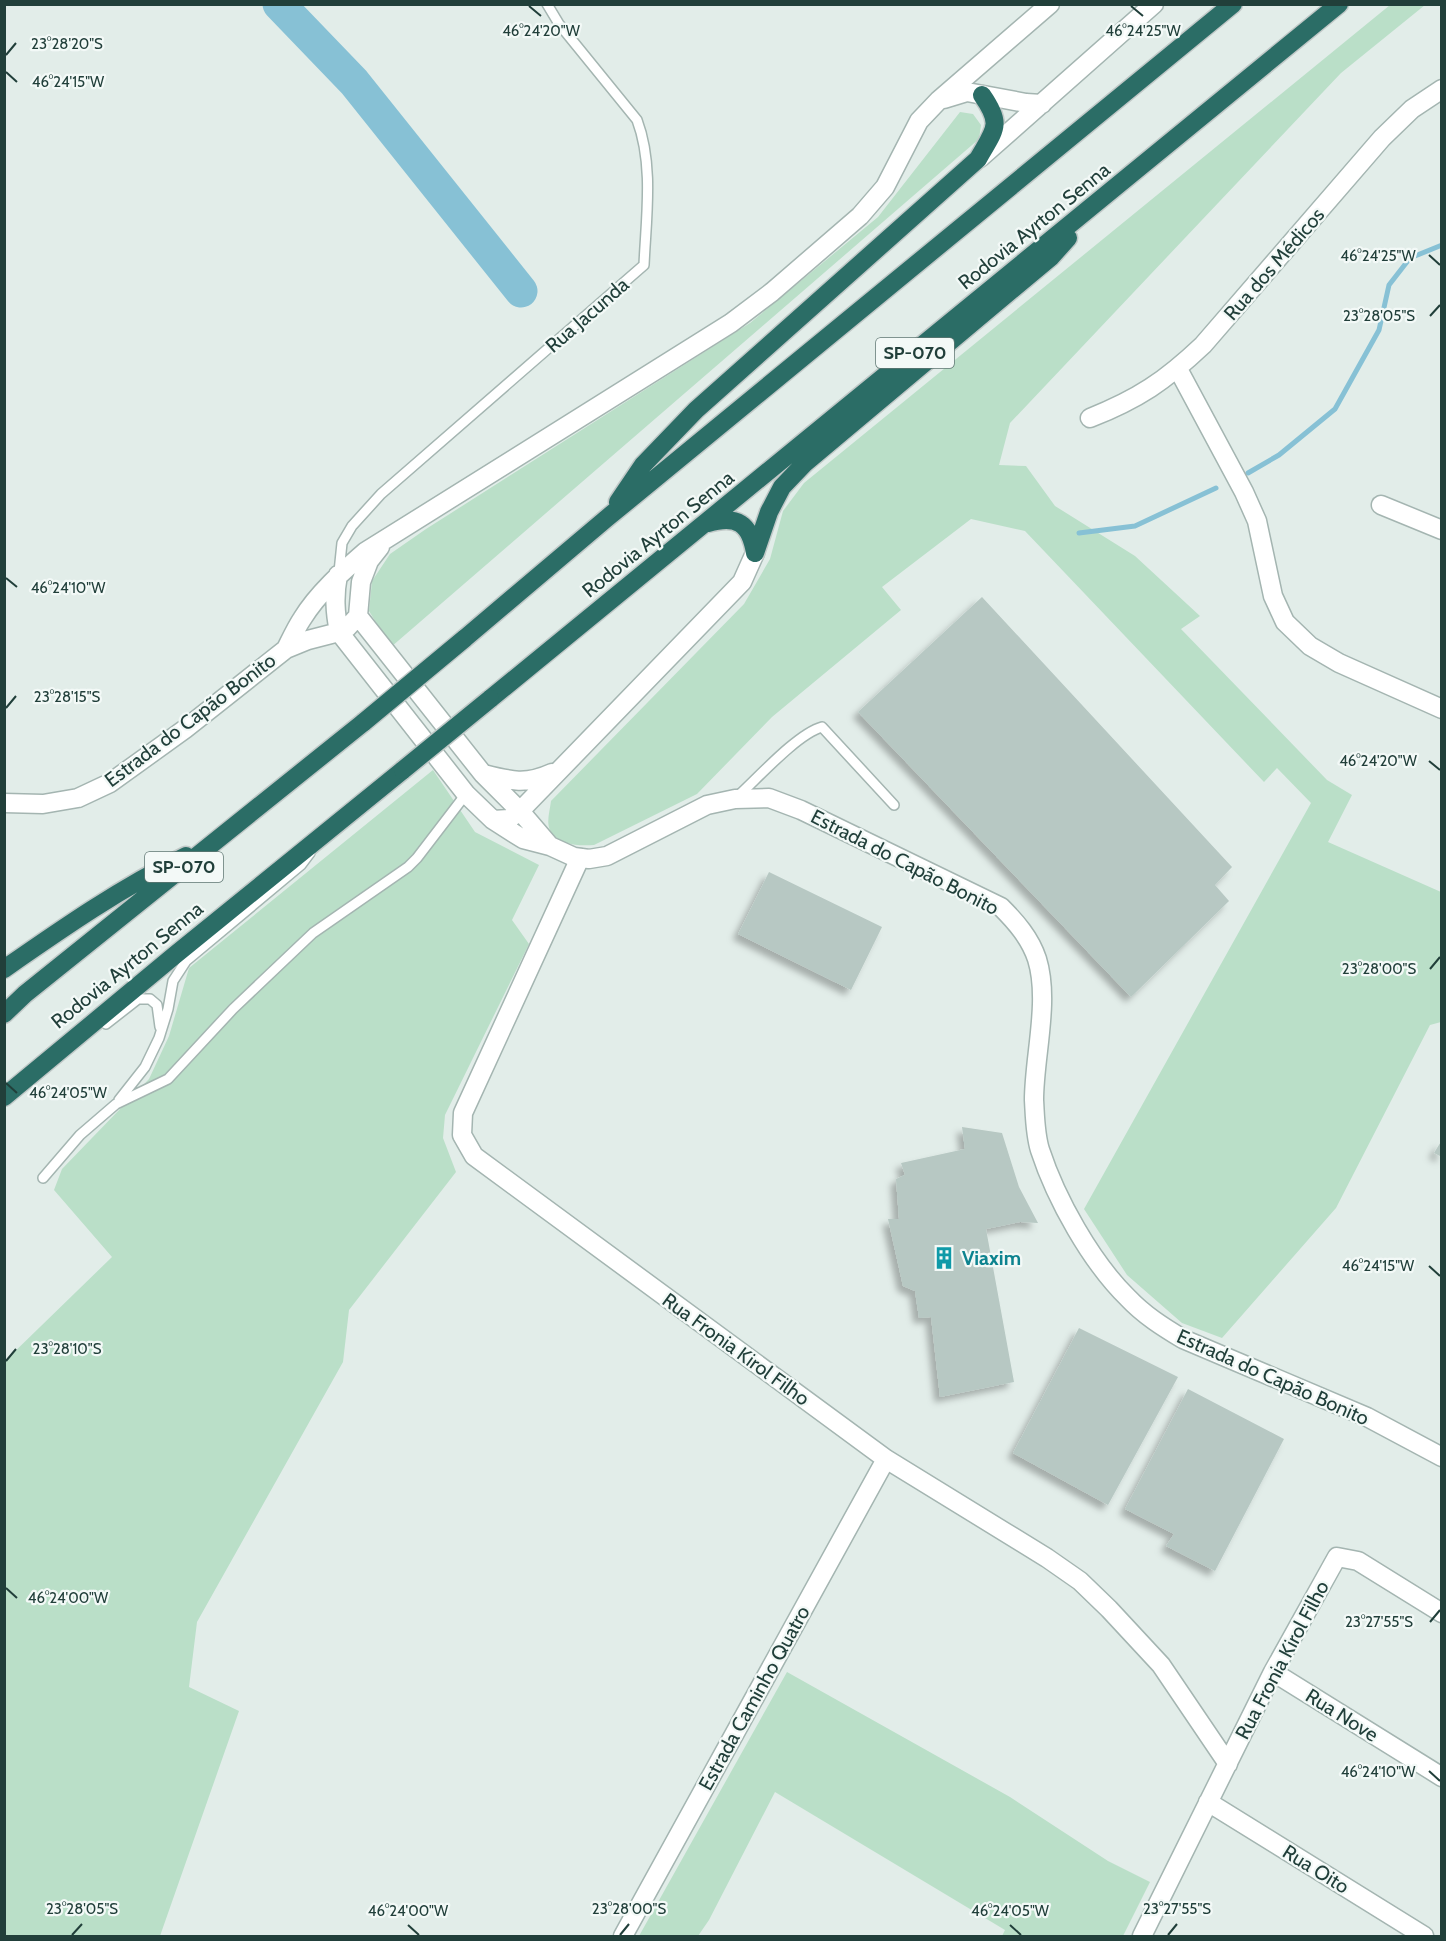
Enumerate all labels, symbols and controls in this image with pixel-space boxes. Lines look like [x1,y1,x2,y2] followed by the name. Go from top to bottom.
[502,22,581,40] text: 46°24'20"W
[1105,22,1181,40] text: 46°24'25"W
[31,35,103,53] text: 23°28'20"S
[32,73,105,91] text: 46°24'15"W
[953,157,1115,294] street label: Rodovia Ayrton Senna
[1219,203,1329,325] street label: Rua dos Médicos
[1340,247,1416,265] text: 46°24'25"W
[541,272,634,358] street label: Rua Jacunda
[1343,307,1415,325] text: 23°28'05"S
[876,338,954,368] road number: SP-070
[577,465,739,602] street label: Rodovia Ayrton Senna
[31,579,106,597] text: 46°24'10"W
[100,648,280,792] street label: Estrada do Capão Bonito
[34,688,100,706] text: 23°28'15"S
[1339,752,1418,770] text: 46°24'20"W
[807,804,1003,920] street label: Estrada do Capão Bonito
[145,852,223,882] road number: SP-070
[46,896,208,1033] street label: Rodovia Ayrton Senna
[1342,960,1416,978] text: 23°28'00"S
[29,1084,108,1102] text: 46°24'05"W
[931,1245,957,1271] building icon: Viaxim
[962,1246,1021,1270] place label: Viaxim
[1342,1257,1415,1275] text: 46°24'15"W
[658,1288,814,1410] street label: Rua Fronia Kirol Filho
[1173,1324,1373,1430] street label: Estrada do Capão Bonito
[33,1340,102,1358] text: 23°28'10"S
[1230,1577,1334,1743] street label: Rua Fronia Kirol Filho
[28,1589,109,1607] text: 46°24'00"W
[693,1602,815,1794] street label: Estrada Caminho Quatro
[1345,1613,1413,1631] text: 23°27'55"S
[1301,1683,1383,1747] street label: Rua Nove
[1341,1763,1416,1781] text: 46°24'10"W
[1278,1839,1354,1899] street label: Rua Oito
[46,1900,118,1918] text: 23°28'05"S
[592,1900,666,1918] text: 23°28'00"S
[1143,1900,1211,1918] text: 23°27'55"S
[368,1902,449,1920] text: 46°24'00"W
[971,1902,1050,1920] text: 46°24'05"W

